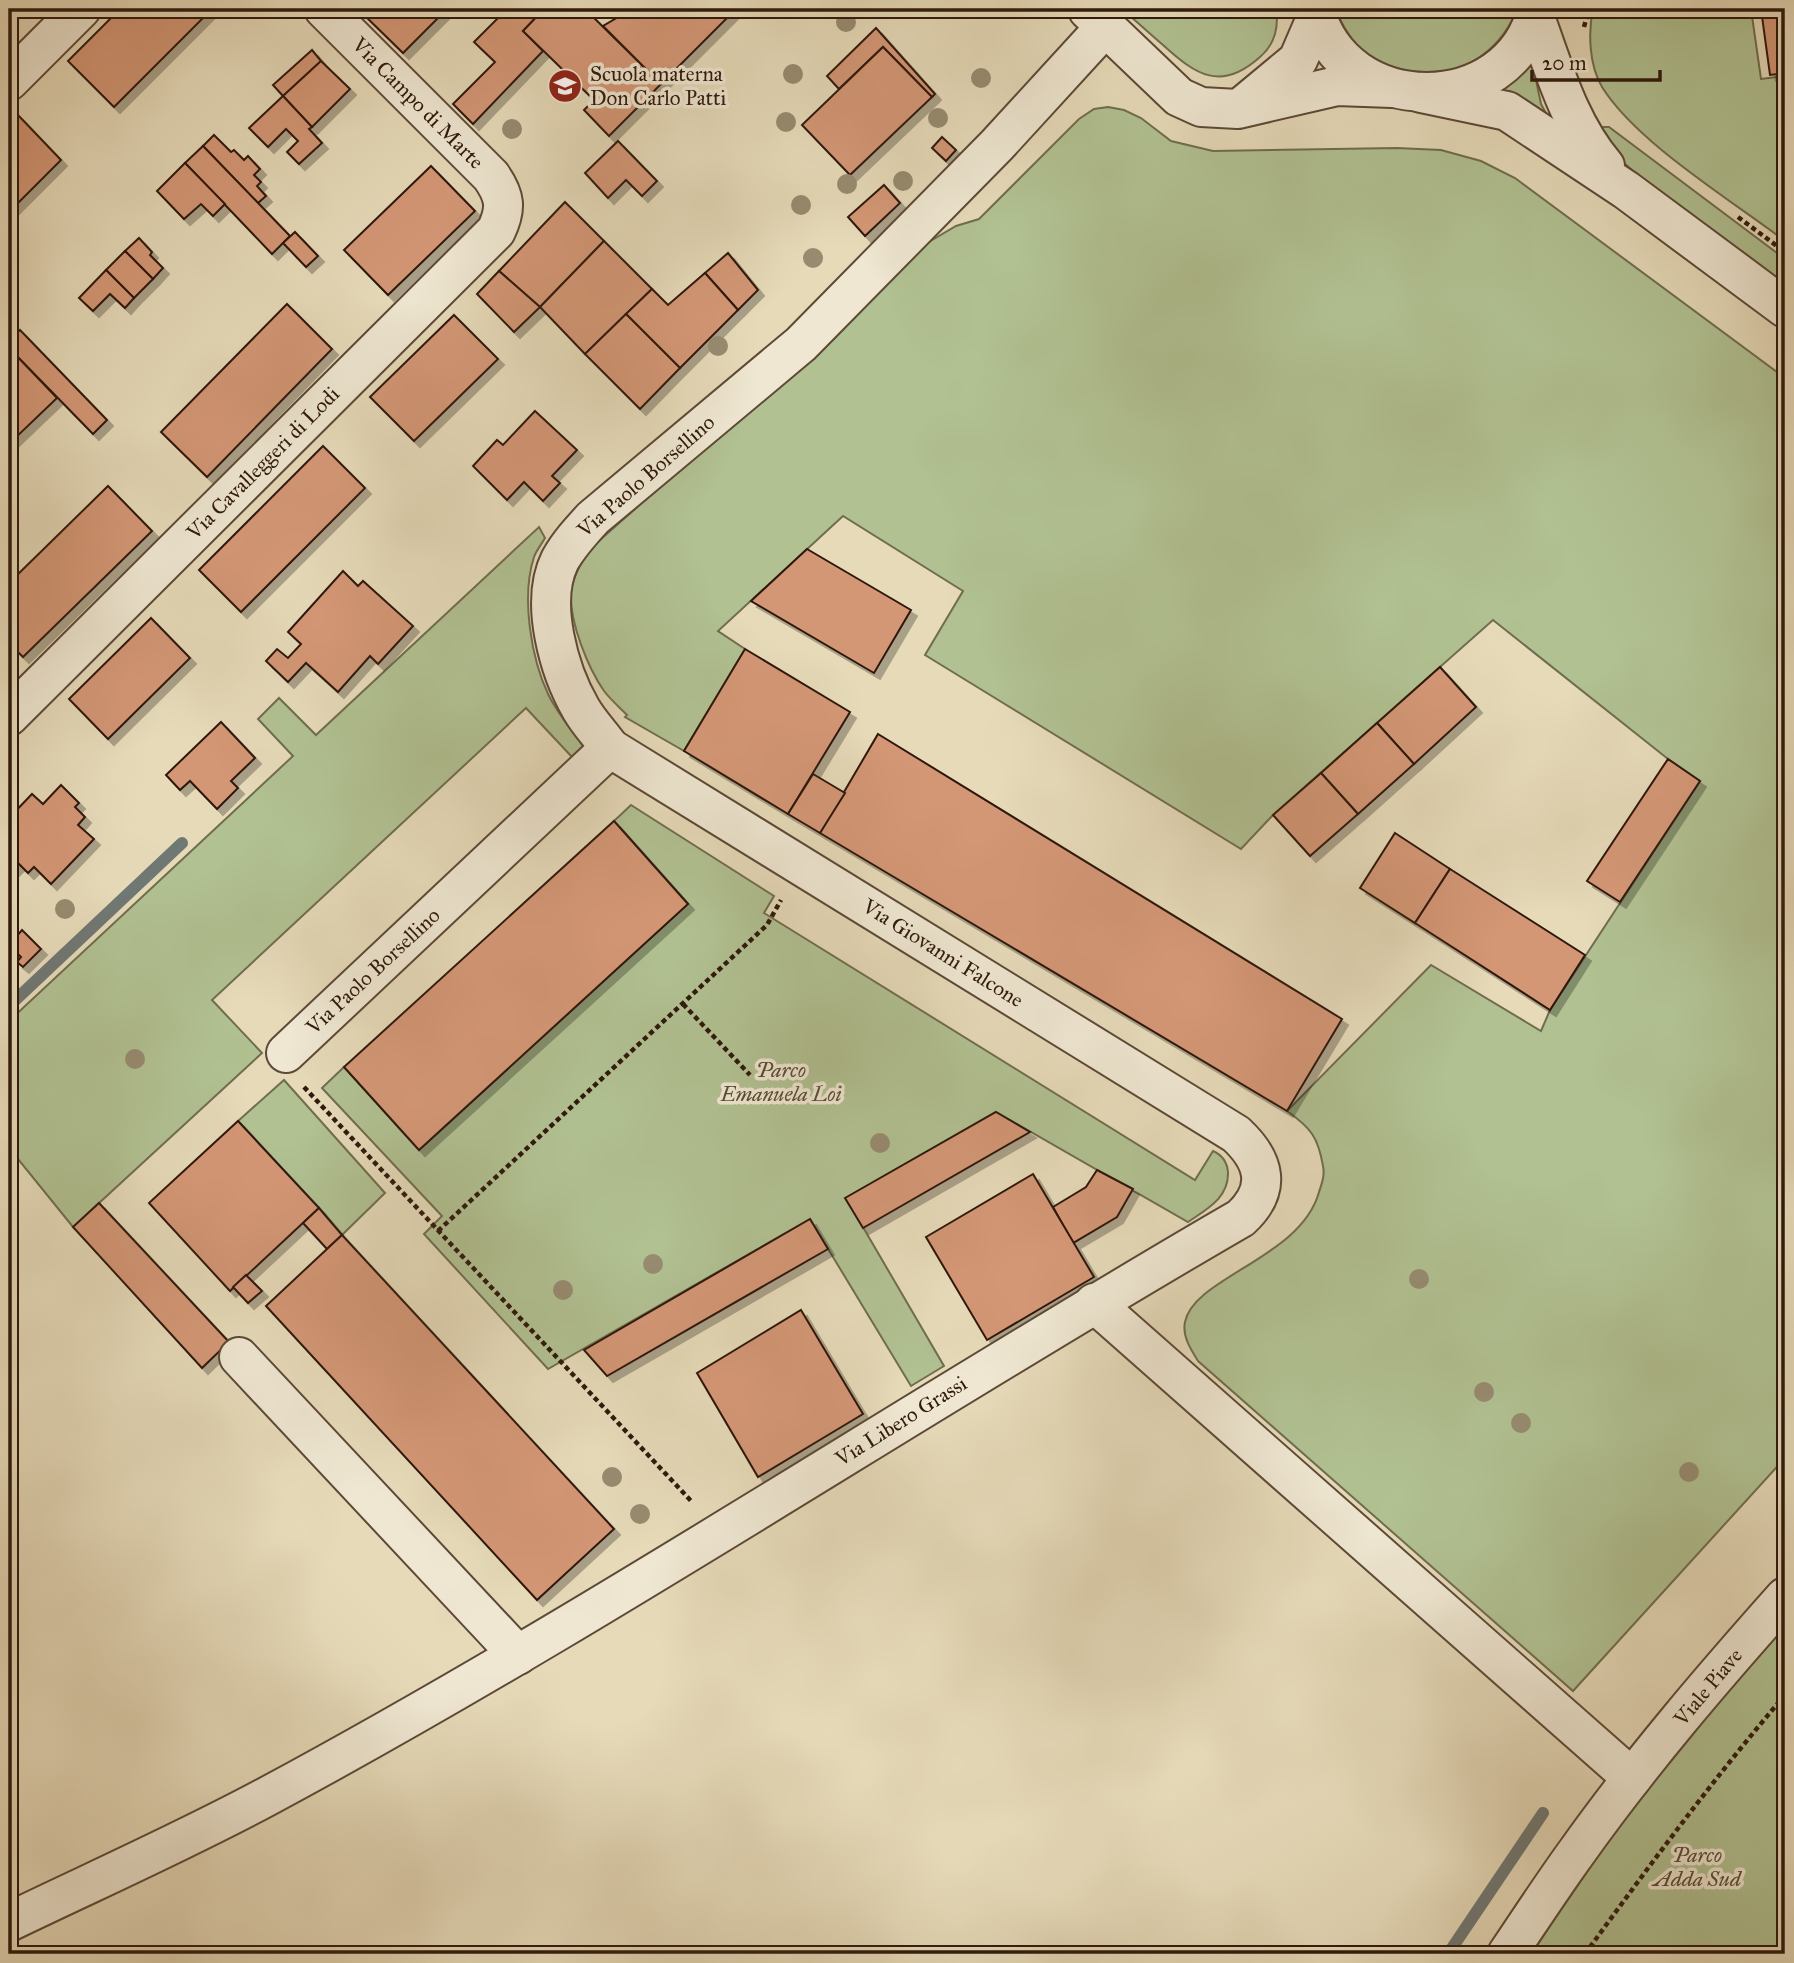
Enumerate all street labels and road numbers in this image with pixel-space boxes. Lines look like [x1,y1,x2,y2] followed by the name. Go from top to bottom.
[346,31,490,175] street label: Via Campo di Marte
[180,381,345,546] street label: Via Cavalleggeri di Lodi
[571,409,720,543] street label: Via Paolo Borsellino
[857,893,1028,1013] street label: Via Giovanni Falcone
[300,902,446,1040] street label: Via Paolo Borsellino
[830,1370,972,1472] street label: Via Libero Grassi
[1667,1643,1748,1732] street label: Viale Piave

